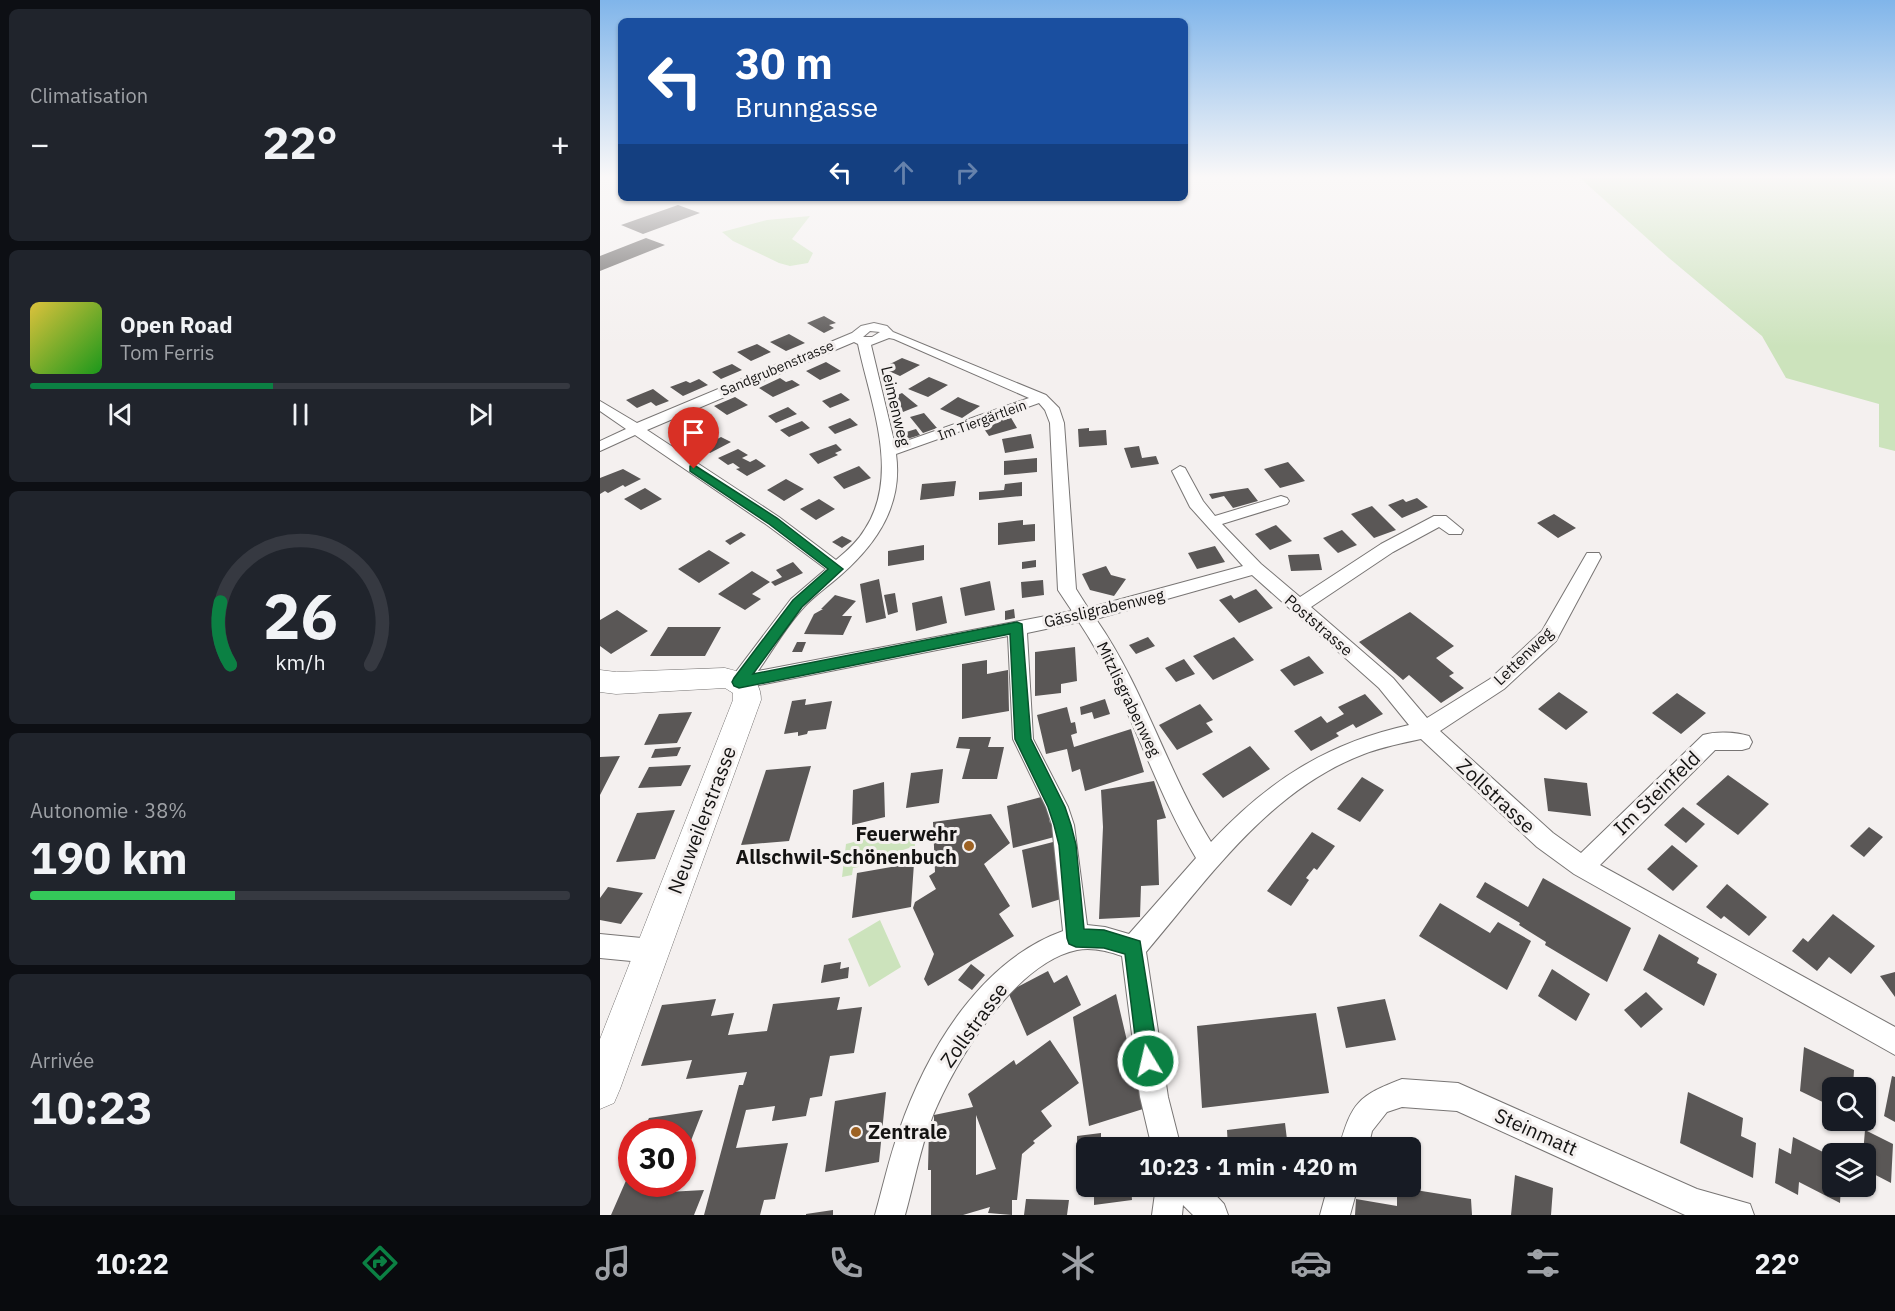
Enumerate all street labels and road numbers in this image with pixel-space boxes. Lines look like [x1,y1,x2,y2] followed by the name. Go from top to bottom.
[718,336,837,400] street label: Sandgrubenstrasse
[877,364,915,449] street label: Leimenweg
[935,396,1029,444] street label: Im Tiergärtlein
[1042,584,1167,632] street label: Gässligrabenweg
[1281,590,1357,660] street label: Poststrasse
[1489,622,1557,689] street label: Lettenweg
[1093,638,1166,760] street label: Mitzlisgrabenweg
[661,742,742,898] street label: Neuweilerstrasse
[1608,745,1706,841] street label: Im Steinfeld
[1451,752,1542,839] street label: Zollstrasse
[934,977,1013,1072] street label: Zollstrasse
[1491,1101,1582,1162] street label: Steinmatt

